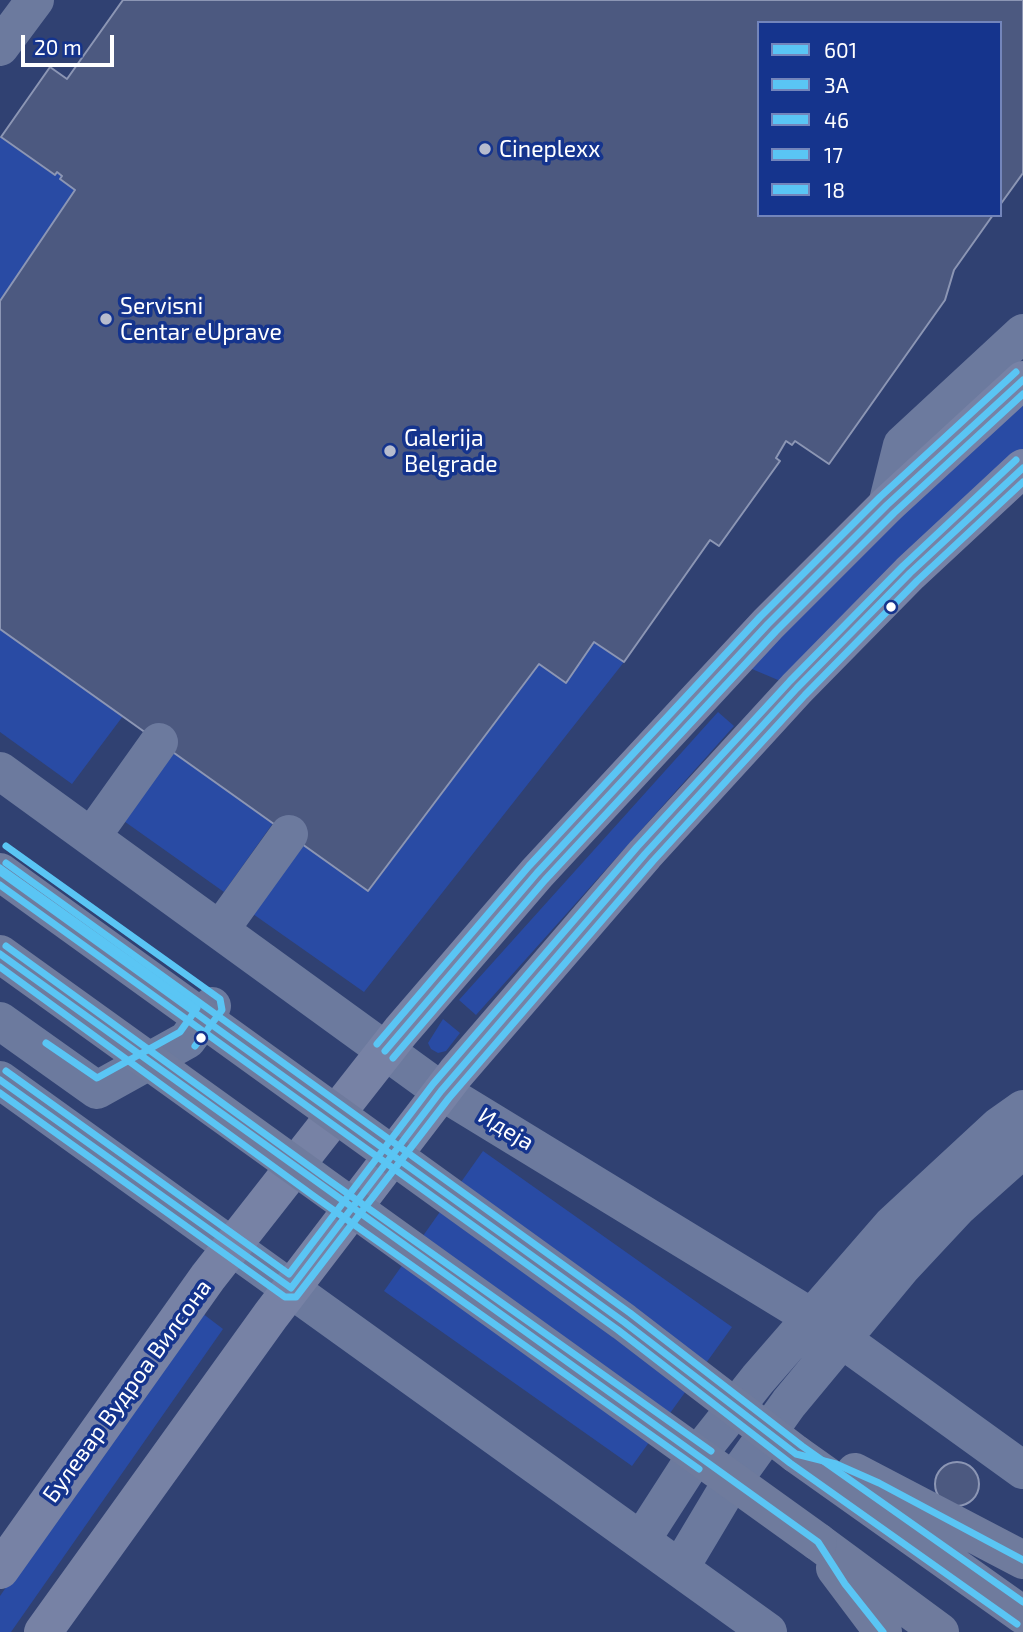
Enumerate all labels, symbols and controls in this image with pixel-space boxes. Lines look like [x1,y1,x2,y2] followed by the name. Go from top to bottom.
[24,21,117,65] scale bar
[757,21,1002,217] legend
[34,34,82,59] text: 20 m
[824,37,857,62] text: 601
[824,72,849,97] text: 3A
[824,107,849,132] text: 46
[499,135,600,163] place label: Cineplexx
[477,141,493,157] marker: Cineplexx
[824,142,843,167] text: 17
[824,177,845,202] text: 18
[120,292,282,346] place label: Servisni Centar eUprave
[98,311,114,327] marker: Servisni Centar eUprave
[404,424,498,478] place label: Galerija Belgrade
[382,443,398,459] marker: Galerija Belgrade
[884,600,898,614] unlabelled marker
[194,1031,208,1045] unlabelled marker
[473,1102,539,1156] street label: Идеја
[37,1274,217,1508] street label: Булевар Вудроа Вилсона

